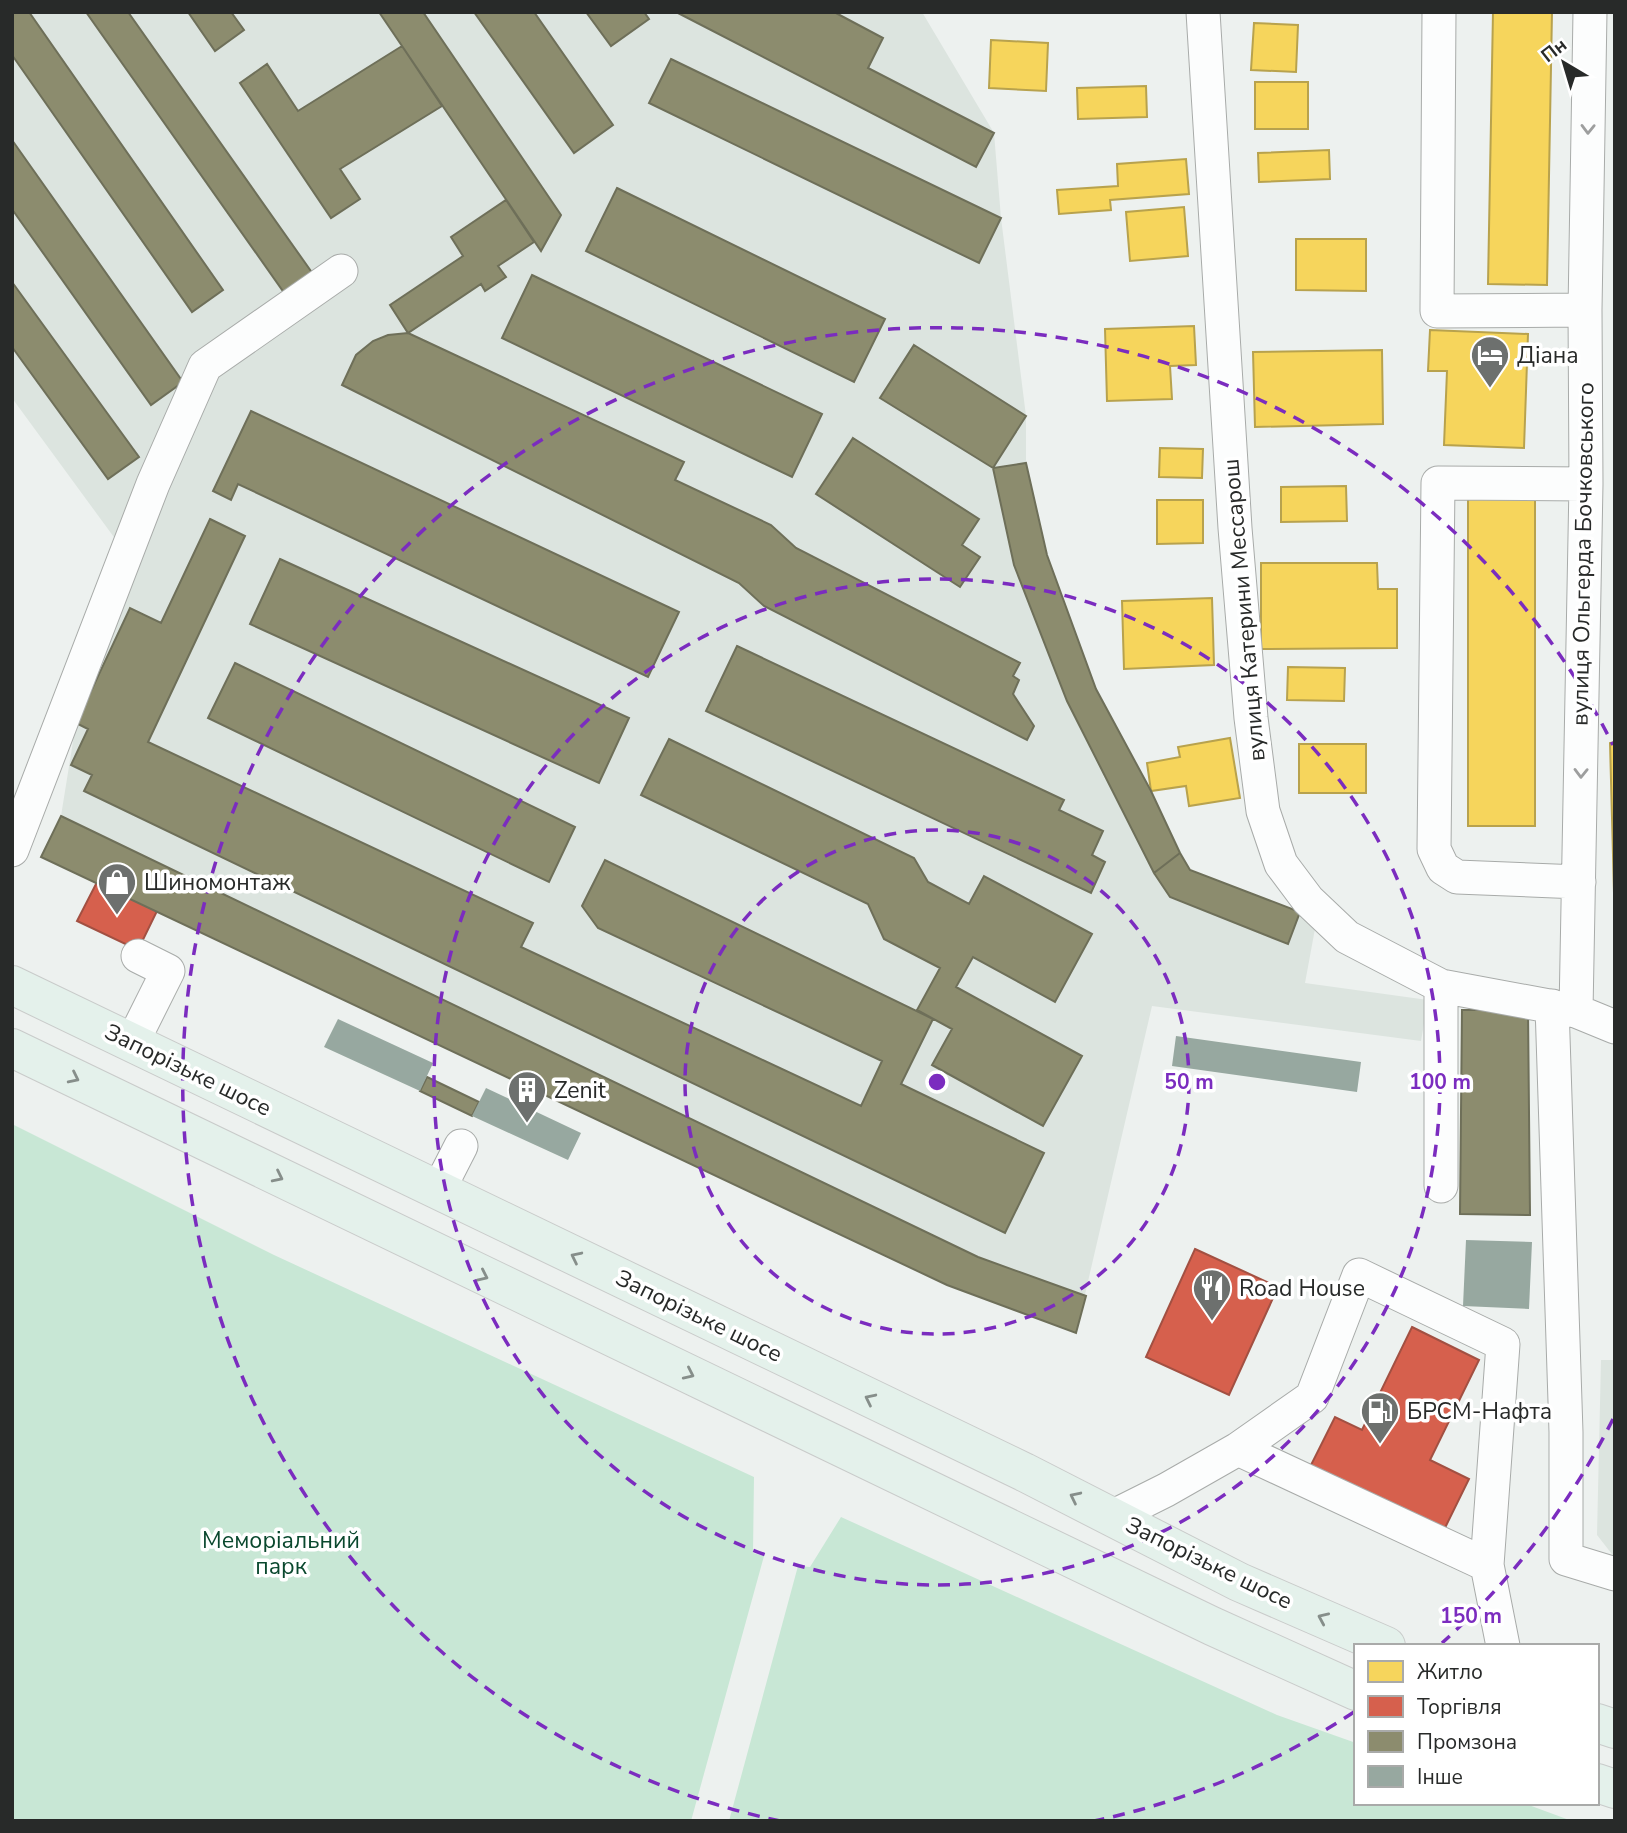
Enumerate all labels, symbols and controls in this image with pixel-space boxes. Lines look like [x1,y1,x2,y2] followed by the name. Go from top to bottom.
[1529,28,1599,98] north arrow
[1536,32,1572,69] text: Пн
[1580,125,1596,135] one-way arrow
[1469,334,1511,389] hotel icon: Діана
[1517,340,1579,371] place label: Діана
[1565,382,1601,726] street label: вулиця Ольгерда Бочковського
[1215,457,1273,763] street label: вулиця Катерини Мессарош
[1573,769,1589,779] one-way arrow
[96,861,138,916] shop icon: Шиномонтаж
[144,867,291,898] place label: Шиномонтаж
[100,1016,276,1124] street label: Запорізьке шосе
[1164,1068,1214,1096] text: 50 m
[1409,1068,1471,1096] text: 100 m
[506,1069,548,1124] building icon: Zenit
[67,1070,79,1084] one-way arrow
[925,1070,949,1094] centre of rings
[554,1075,607,1106] place label: Zenit
[271,1169,283,1183] one-way arrow
[571,1252,584,1266] one-way arrow
[611,1262,787,1370] street label: Запорізьке шосе
[1191,1267,1233,1322] restaurant icon: Road House
[476,1268,488,1282] one-way arrow
[1239,1273,1365,1304] place label: Road House
[682,1365,694,1379] one-way arrow
[1359,1390,1401,1445] fuel station icon: БРСМ-Нафта
[865,1393,877,1407] one-way arrow
[1407,1396,1552,1427] place label: БРСМ-Нафта
[1070,1492,1082,1506] one-way arrow
[1121,1509,1297,1617] street label: Запорізьке шосе
[202,1525,360,1582] park label: Меморіальний парк
[1440,1602,1502,1630] text: 150 m
[1318,1613,1330,1627] one-way arrow
[1354,1644,1599,1805] legend
[1417,1658,1483,1686] text: Житло
[1417,1693,1501,1721] text: Торгівля
[1417,1728,1517,1756] text: Промзона
[1417,1763,1463,1791] text: Інше

